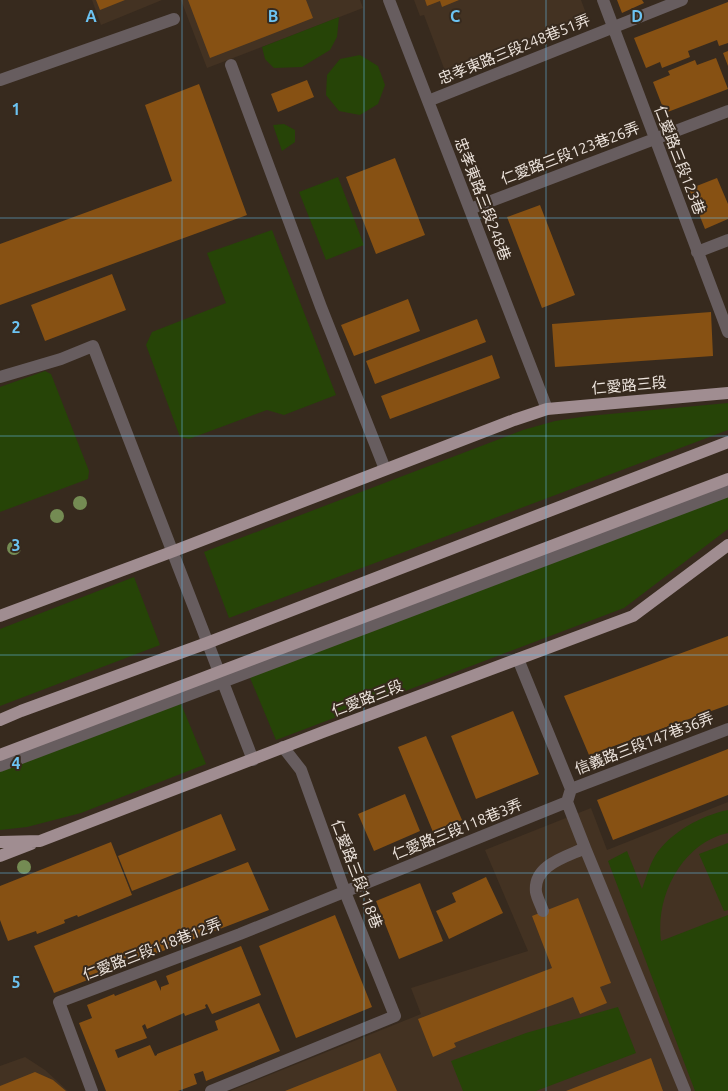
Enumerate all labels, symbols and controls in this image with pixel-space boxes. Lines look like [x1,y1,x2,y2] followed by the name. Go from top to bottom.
[85,7,97,25] text: A
[268,7,278,25] text: B
[450,7,460,25] text: C
[631,7,643,25] text: D
[436,11,592,87] street label: 忠孝東路三段248巷51弄
[11,100,21,118] text: 1
[651,103,709,217] street label: 仁愛路三段123巷
[498,119,642,187] street label: 仁愛路三段123巷26弄
[452,135,514,263] street label: 忠孝東路三段248巷
[11,318,21,336] text: 2
[591,373,667,397] street label: 仁愛路三段
[11,536,21,554] text: 3
[329,677,405,719] street label: 仁愛路三段
[572,709,716,777] street label: 信義路三段147巷36弄
[11,754,21,772] text: 4
[389,795,525,863] street label: 仁愛路三段118巷3弄
[328,817,386,931] street label: 仁愛路三段118巷
[80,915,224,983] street label: 仁愛路三段118巷12弄
[11,973,21,991] text: 5

